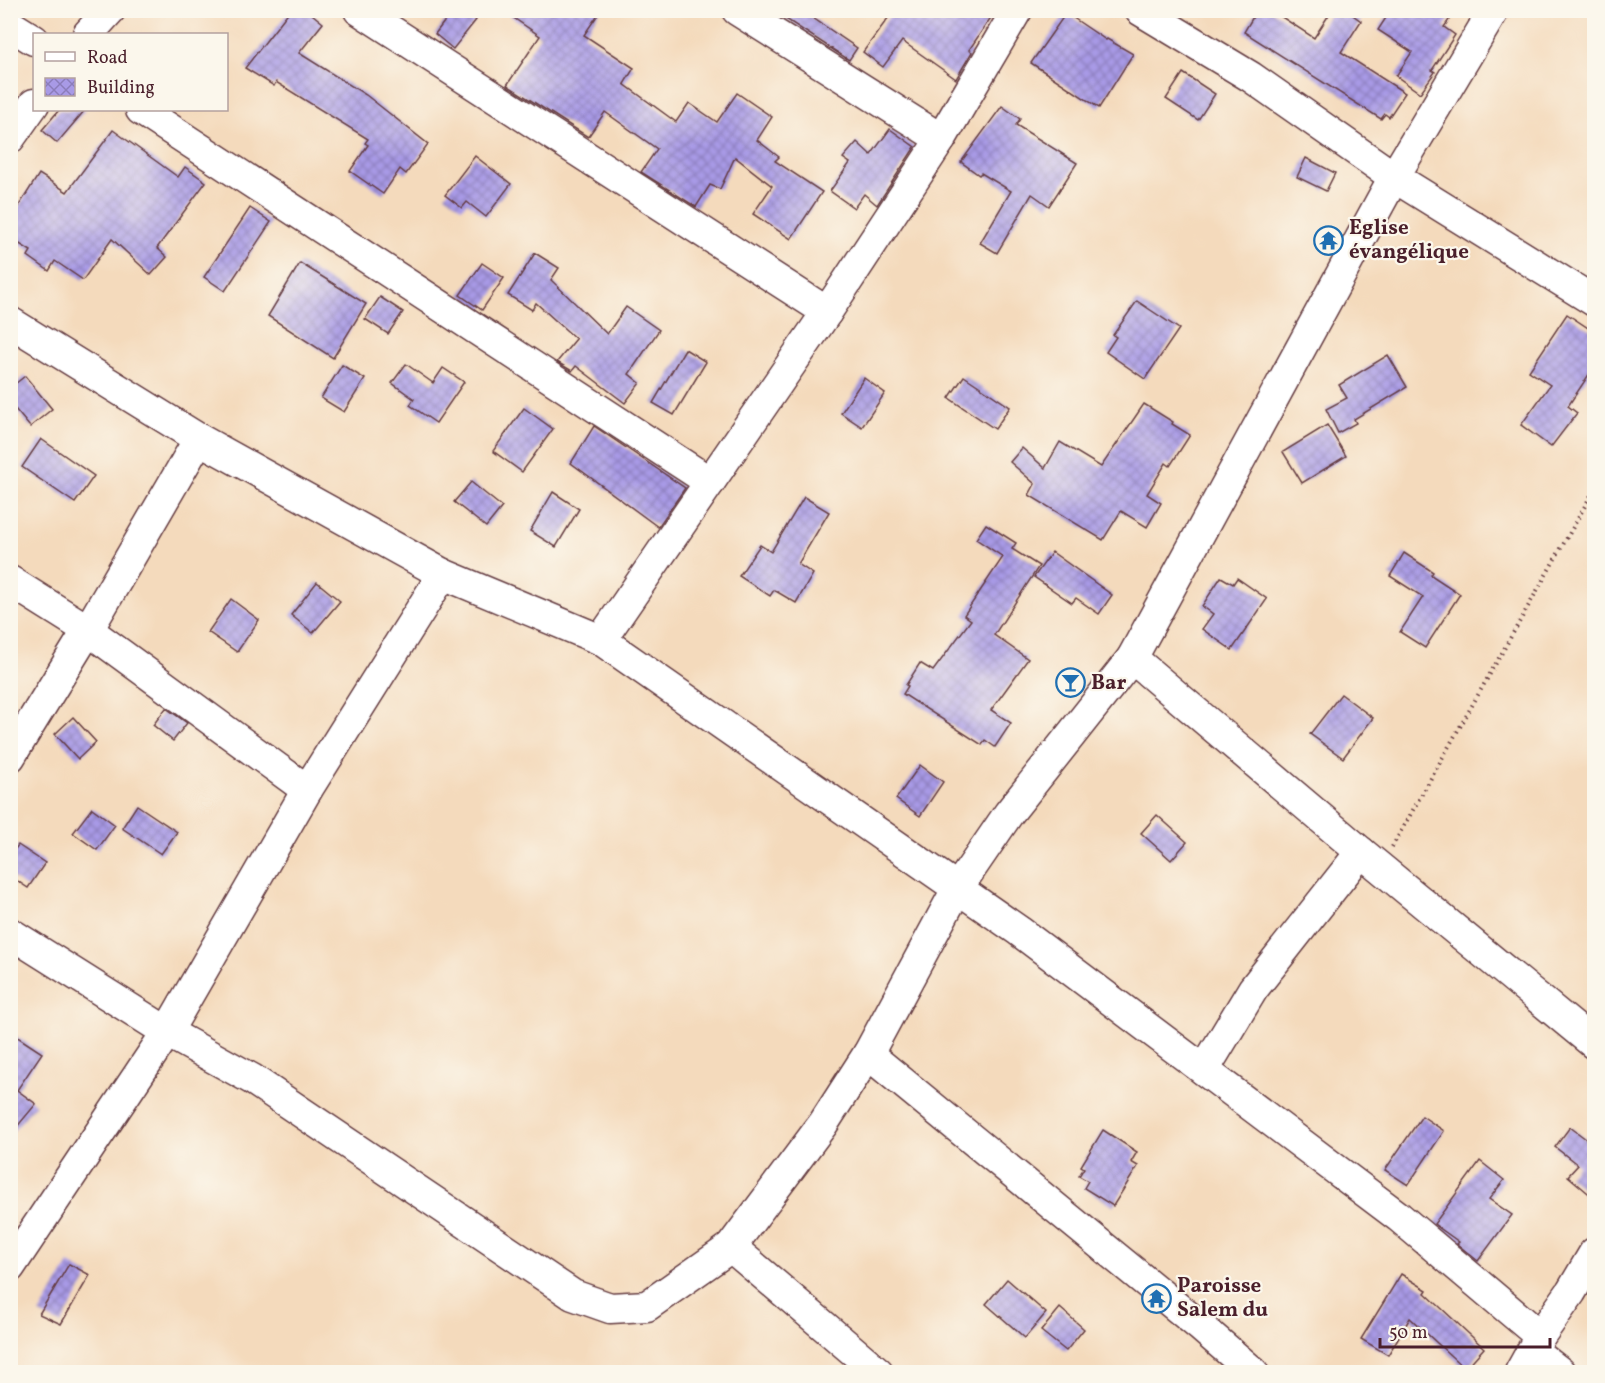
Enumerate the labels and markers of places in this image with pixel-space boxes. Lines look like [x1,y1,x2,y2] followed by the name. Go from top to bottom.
[1349,214,1469,267] place label: Eglise évangélique
[1312,224,1344,256] temple icon: Eglise évangélique
[1054,667,1086,699] bar icon: Bar
[1091,669,1127,698] place label: Bar
[1177,1272,1268,1325] place label: Paroisse Salem du
[1140,1282,1172,1314] temple icon: Paroisse Salem du

